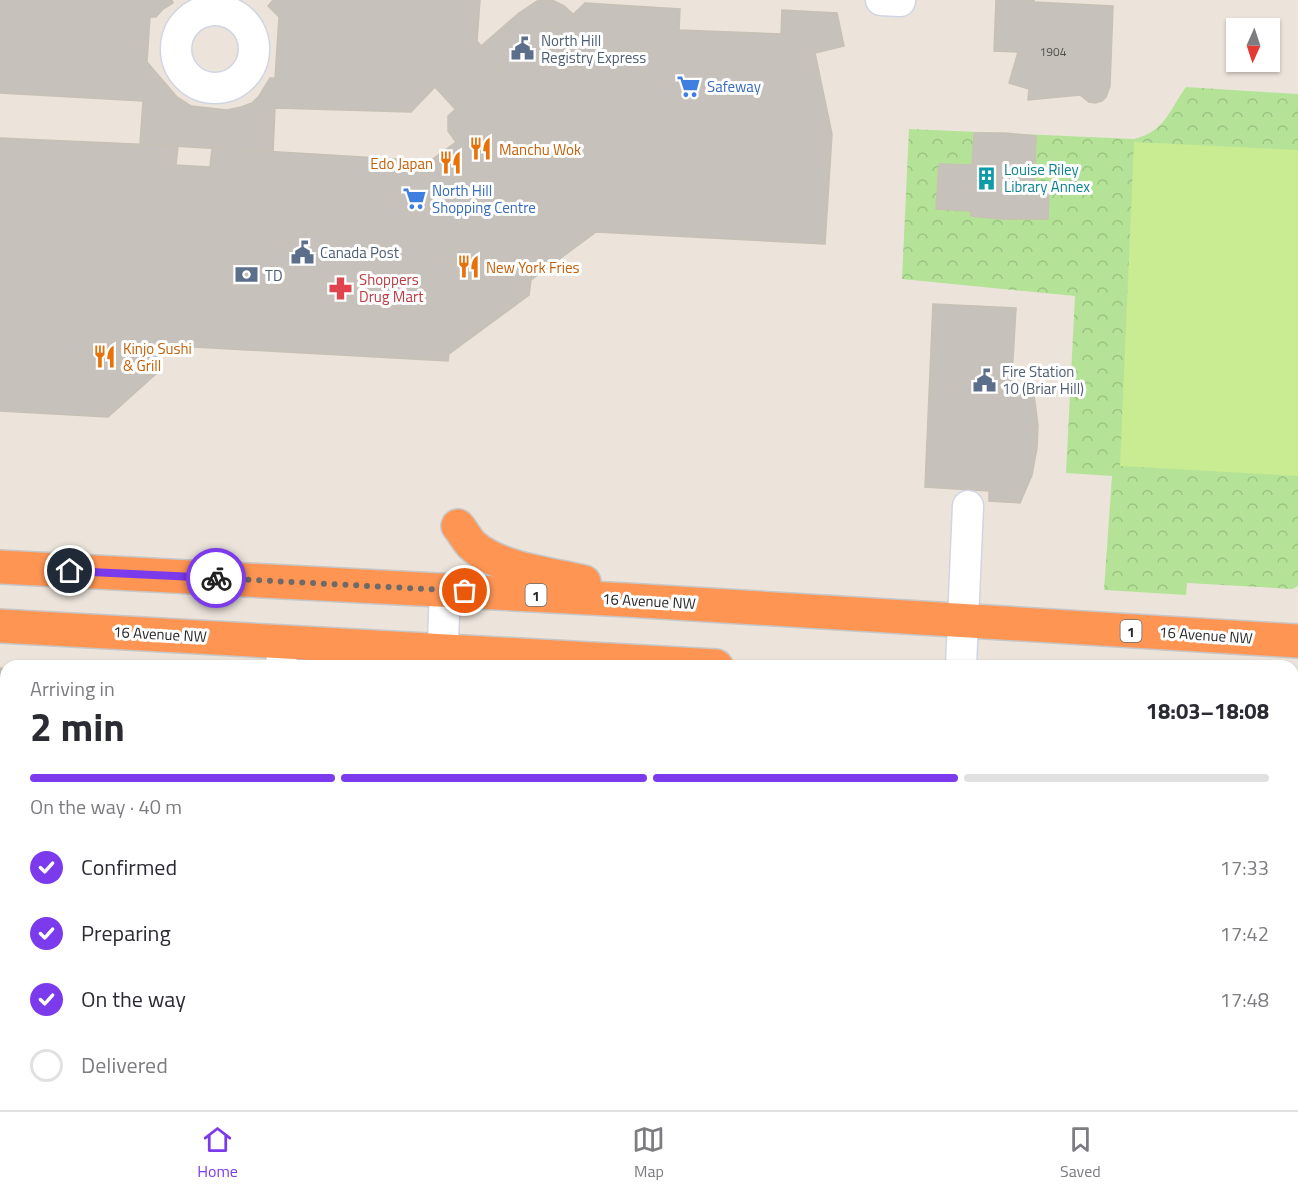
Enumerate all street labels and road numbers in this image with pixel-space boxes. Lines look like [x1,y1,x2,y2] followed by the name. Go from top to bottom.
[526,584,546,606] road number: 1
[602,587,696,615] street label: 16 Avenue NW
[113,620,207,648] street label: 16 Avenue NW
[1120,620,1142,642] road number: 1
[1158,620,1254,650] street label: 16 Avenue NW

